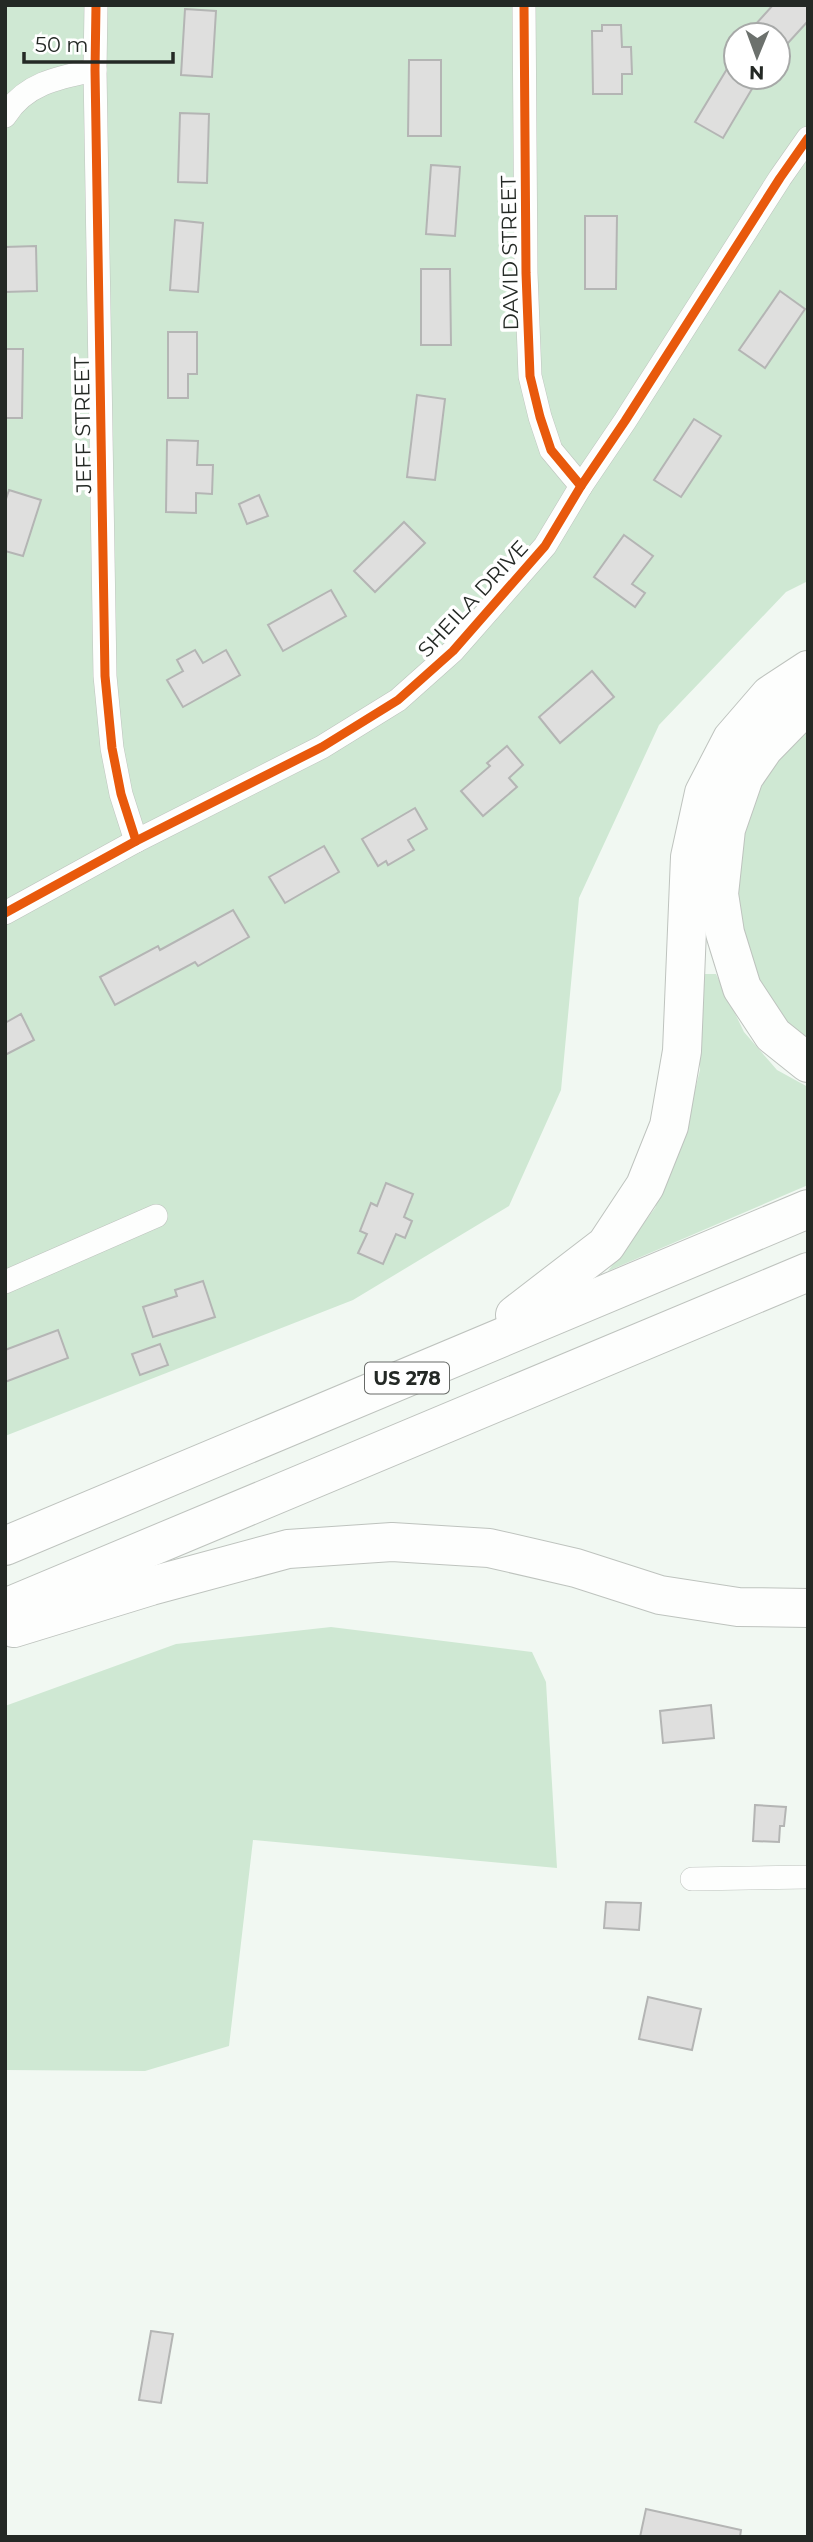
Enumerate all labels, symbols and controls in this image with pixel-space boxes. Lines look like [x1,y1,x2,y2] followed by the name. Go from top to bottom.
[24,21,173,65] scale bar
[722,21,792,91] north arrow
[35,32,89,57] text: 50 m
[749,61,765,84] text: N
[496,175,523,331] street label: DAVID STREET
[69,356,96,495] street label: JEFF STREET
[412,535,533,662] street label: SHEILA DRIVE
[365,1362,449,1394] road number: US 278

